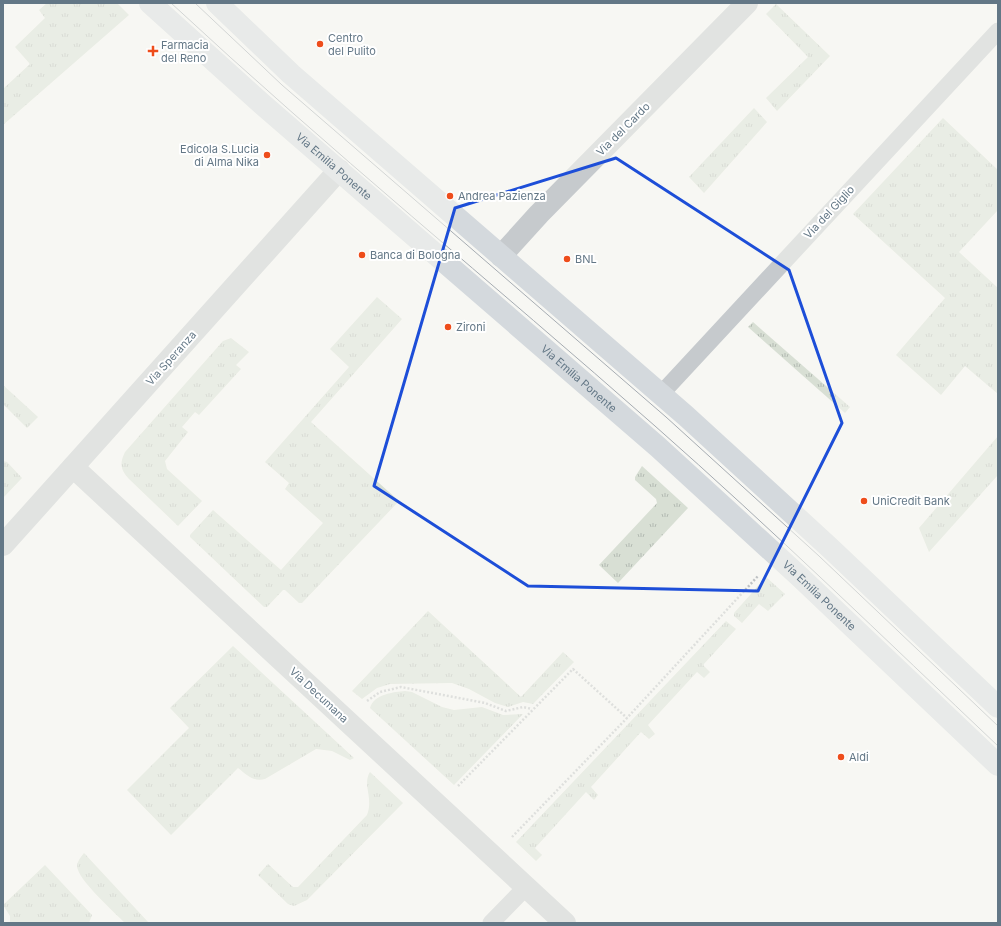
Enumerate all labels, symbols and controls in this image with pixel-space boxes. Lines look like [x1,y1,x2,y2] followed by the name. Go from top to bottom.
[328,31,376,58] place label: Centro del Pulito
[161,38,209,65] place label: Farmacia del Reno
[315,39,325,49] marker: Centro del Pulito
[148,46,158,56] marker: Farmacia del Reno
[593,99,653,159] street label: Via del Cardo
[293,130,375,203] street label: Via Emilia Ponente
[180,142,259,169] place label: Edicola S.Lucia di Alma Nika
[262,150,272,160] marker: Edicola S.Lucia di Alma Nika
[801,182,858,242] street label: Via del Giglio
[458,189,546,203] place label: Andrea Pazienza
[445,191,455,201] marker: Andrea Pazienza
[370,248,461,262] place label: Banca di Bologna
[357,250,367,260] marker: Banca di Bologna
[575,252,597,266] place label: BNL
[562,254,572,264] marker: BNL
[456,320,485,334] place label: Zironi
[443,322,453,332] marker: Zironi
[143,328,199,388] street label: Via Speranza
[538,342,620,415] street label: Via Emilia Ponente
[872,494,950,508] place label: UniCredit Bank
[859,496,869,506] marker: UniCredit Bank
[780,557,859,634] street label: Via Emilia Ponente
[287,664,351,726] street label: Via Decumana
[849,750,869,764] place label: Aldi
[836,752,846,762] marker: Aldi

